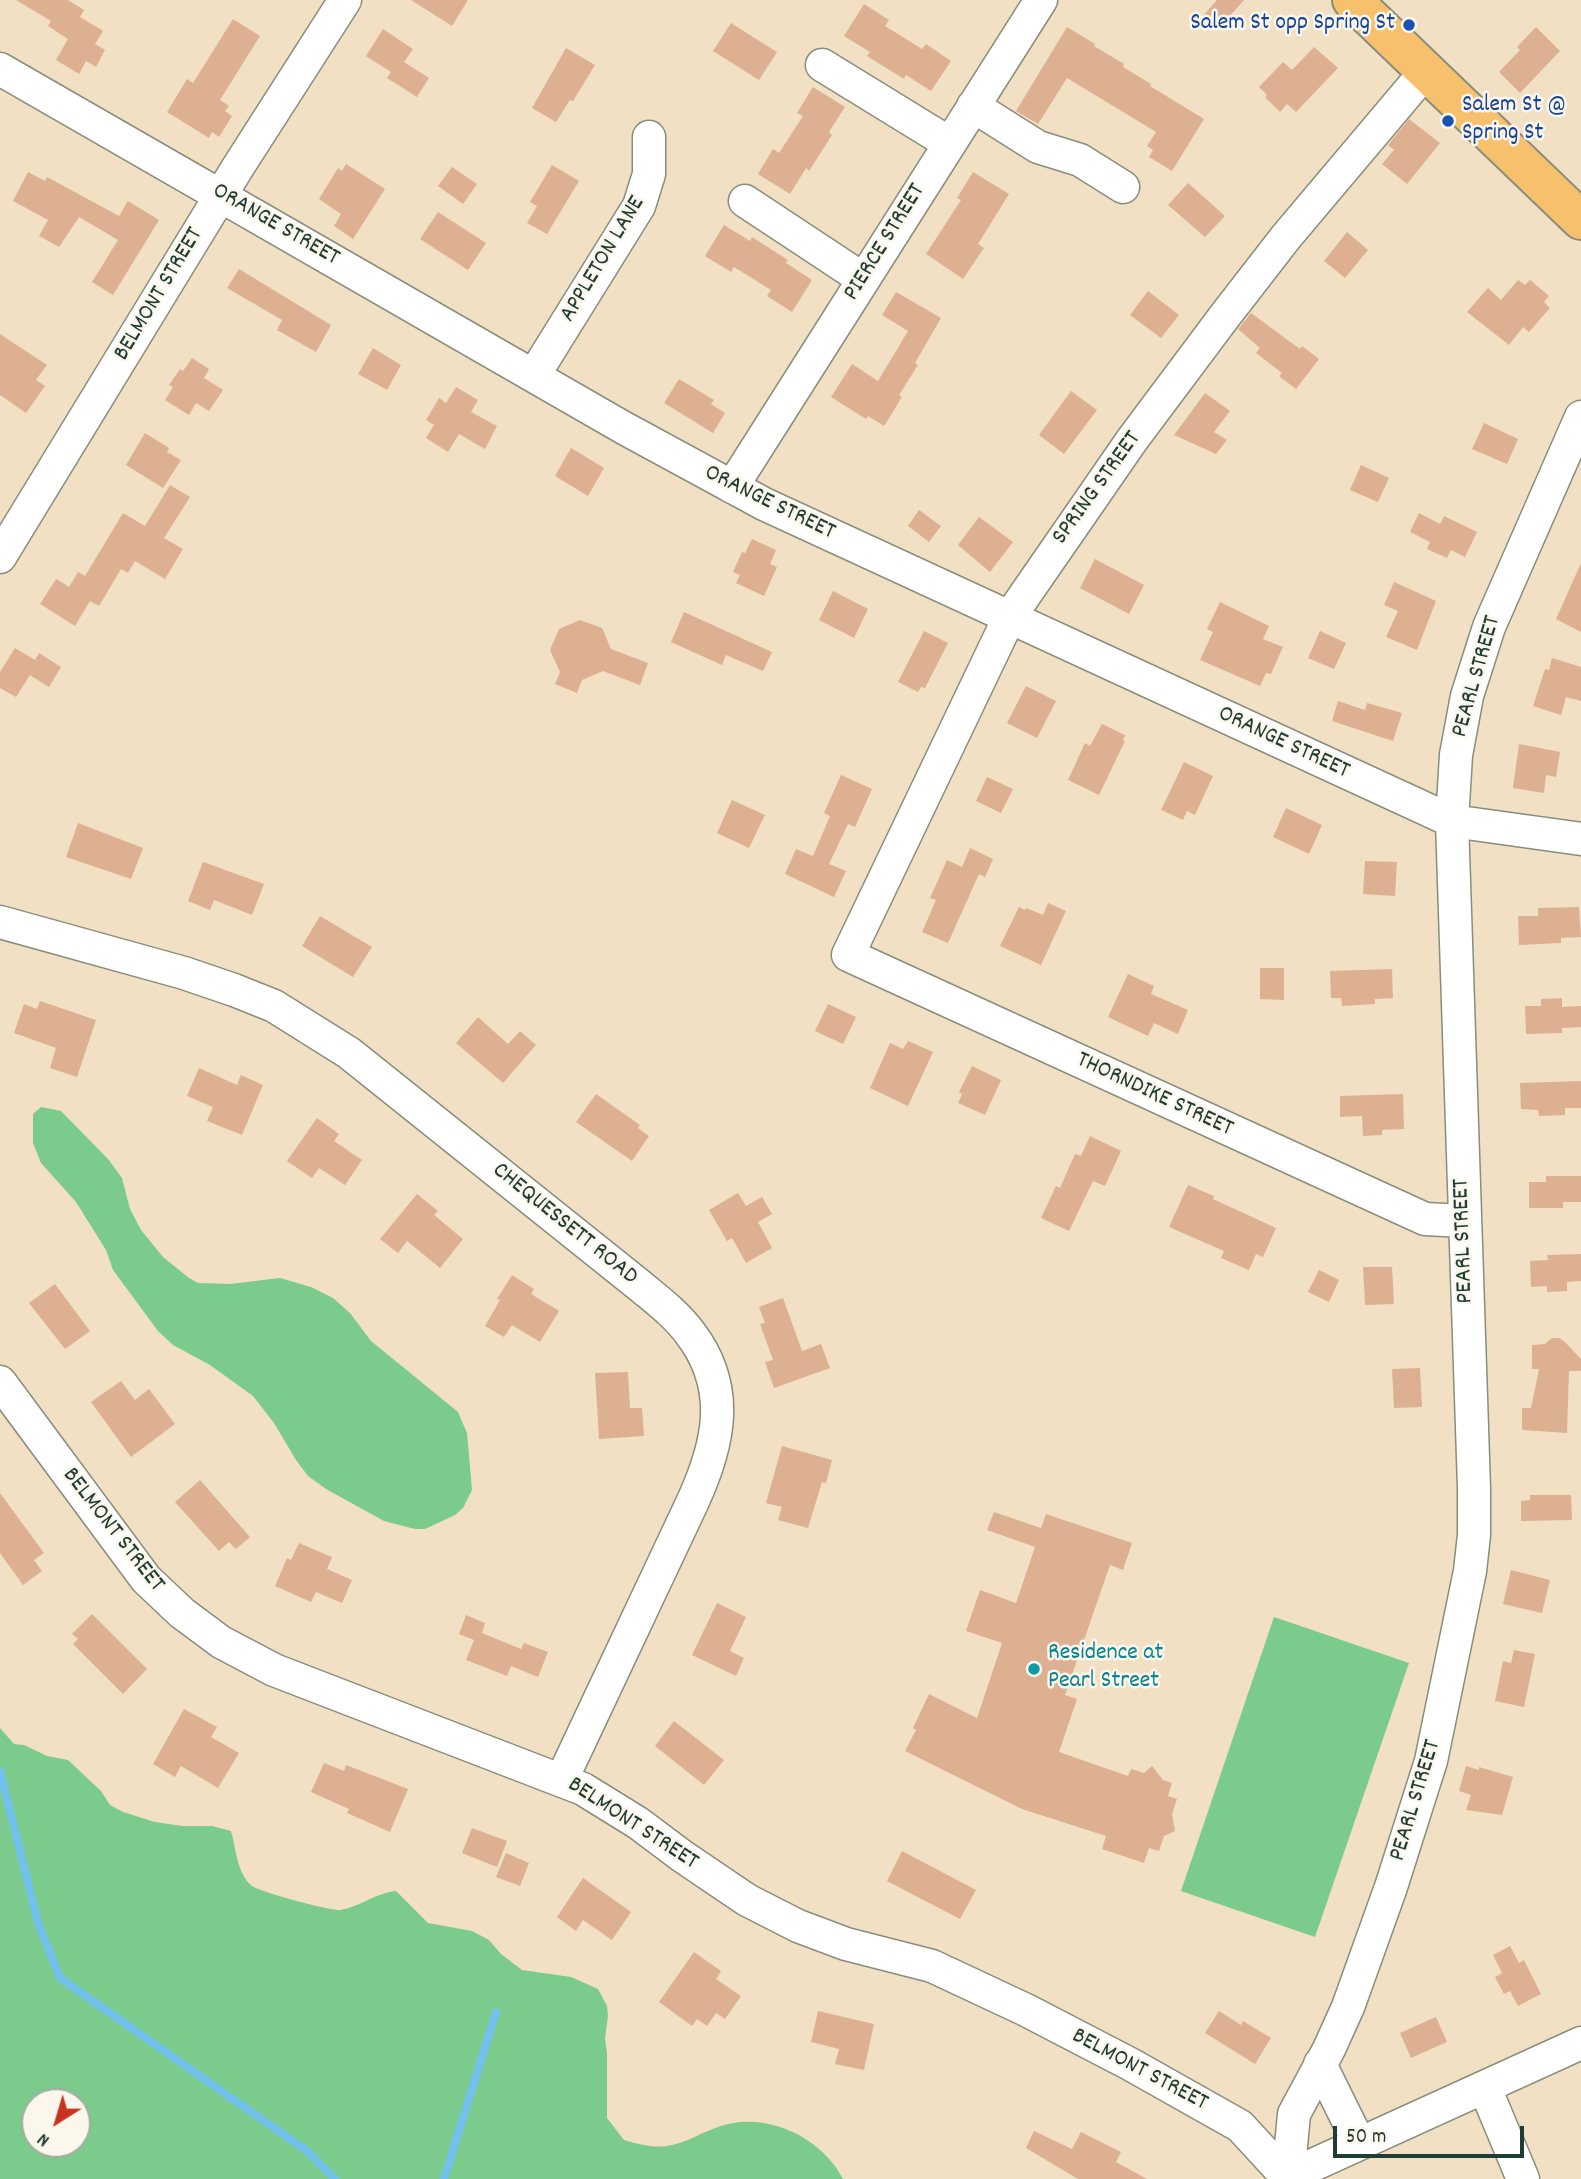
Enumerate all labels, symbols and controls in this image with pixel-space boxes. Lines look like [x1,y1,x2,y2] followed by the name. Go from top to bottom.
[1190,11,1395,39] place label: Salem St opp Spring St
[1401,17,1417,33] marker: Salem St opp Spring St
[1462,93,1566,149] place label: Salem St @ Spring St
[1440,113,1456,129] marker: Salem St @ Spring St
[206,178,344,274] street label: ORANGE STREET
[839,179,933,307] street label: PIERCE STREET
[555,192,653,328] street label: APPLETON LANE
[109,223,211,367] street label: BELMONT STREET
[1047,427,1149,551] street label: SPRING STREET
[699,460,839,548] street label: ORANGE STREET
[1447,613,1509,741] street label: PEARL STREET
[1212,701,1354,787] street label: ORANGE STREET
[1071,1047,1237,1145] street label: THORNDIKE STREET
[485,1157,643,1293] street label: CHEQUESSETT ROAD
[1448,1178,1482,1304] street label: PEARL STREET
[54,1463,170,1599] street label: BELMONT STREET
[1048,1641,1163,1697] place label: Residence at Pearl Street
[1026,1661,1042,1677] marker: Residence at Pearl Street
[1385,1737,1449,1865] street label: PEARL STREET
[561,1772,703,1878] street label: BELMONT STREET
[1066,2023,1212,2119] street label: BELMONT STREET
[21,2088,91,2158] north arrow
[1336,2112,1527,2156] scale bar
[1346,2123,1386,2153] text: 50 m
[32,2125,56,2152] text: N

